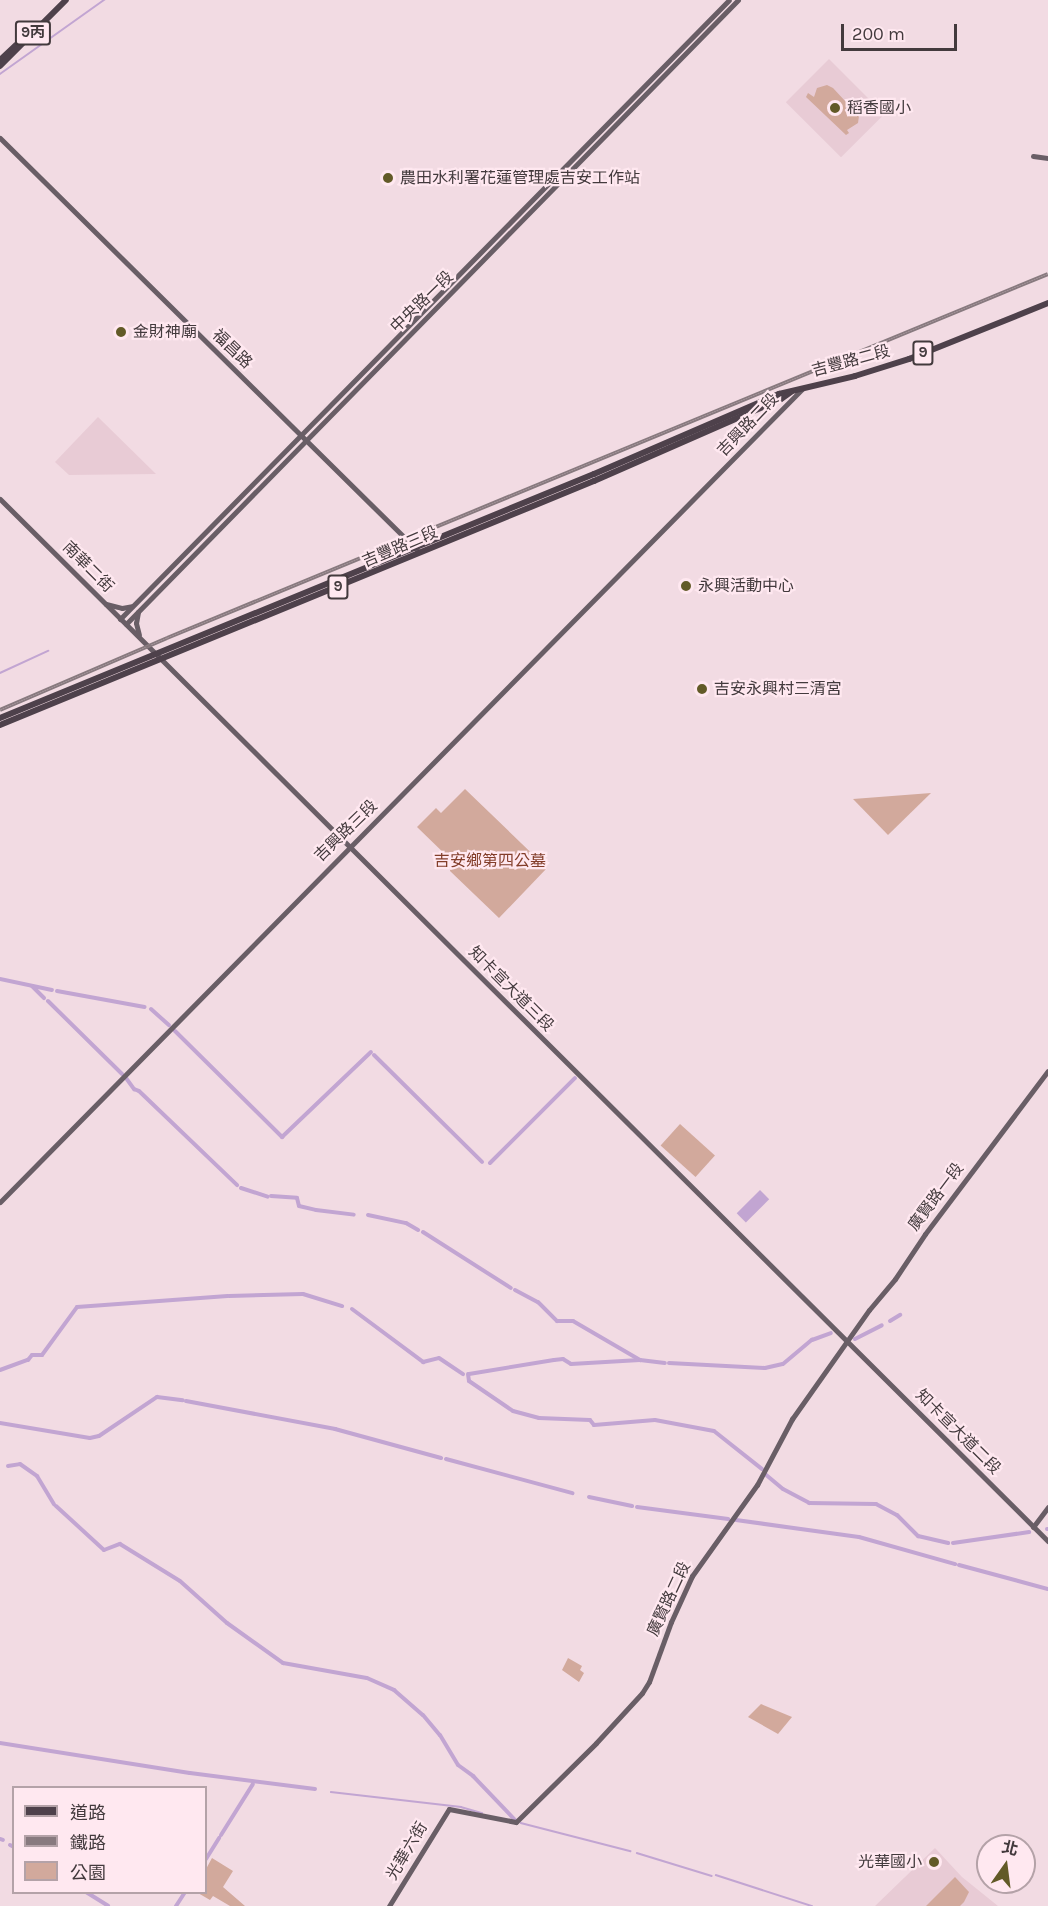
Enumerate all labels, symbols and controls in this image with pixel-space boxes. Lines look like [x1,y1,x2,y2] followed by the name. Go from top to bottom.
[844,12,960,50] scale bar
[14,21,52,45] road number: 9丙
[852,23,905,45] text: 200 m
[847,98,911,118] place label: 稻香國小
[828,101,842,115] marker: 稻香國小
[400,168,640,188] place label: 農田水利署花蓮管理處吉安工作站
[381,171,395,185] marker: 農田水利署花蓮管理處吉安工作站
[387,267,457,337] street label: 中央路一段
[133,322,197,342] place label: 金財神廟
[114,325,128,339] marker: 金財神廟
[208,325,256,373] street label: 福昌路
[810,341,892,381] street label: 吉豐路二段
[911,341,935,365] road number: 9
[713,390,783,460] street label: 吉興路二段
[359,523,441,571] street label: 吉豐路三段
[59,538,117,596] street label: 南華二街
[326,575,350,599] road number: 9
[698,576,794,596] place label: 永興活動中心
[679,579,693,593] marker: 永興活動中心
[714,679,842,699] place label: 吉安永興村三清宮
[695,682,709,696] marker: 吉安永興村三清宮
[311,796,381,866] street label: 吉興路三段
[434,851,546,871] park label: 吉安鄉第四公墓
[465,943,557,1035] street label: 知卡宣大道三段
[904,1159,968,1235] street label: 廣賢路一段
[912,1386,1004,1478] street label: 知卡宣大道二段
[643,1559,695,1639] street label: 廣賢路二段
[12,1786,207,1894] legend
[70,1802,106,1824] text: 道路
[382,1819,432,1883] street label: 光華六街
[70,1832,106,1854] text: 鐵路
[976,1834,1036,1894] north arrow
[1000,1837,1020,1859] text: 北
[858,1852,922,1872] place label: 光華國小
[927,1855,941,1869] marker: 光華國小
[70,1862,106,1884] text: 公園

